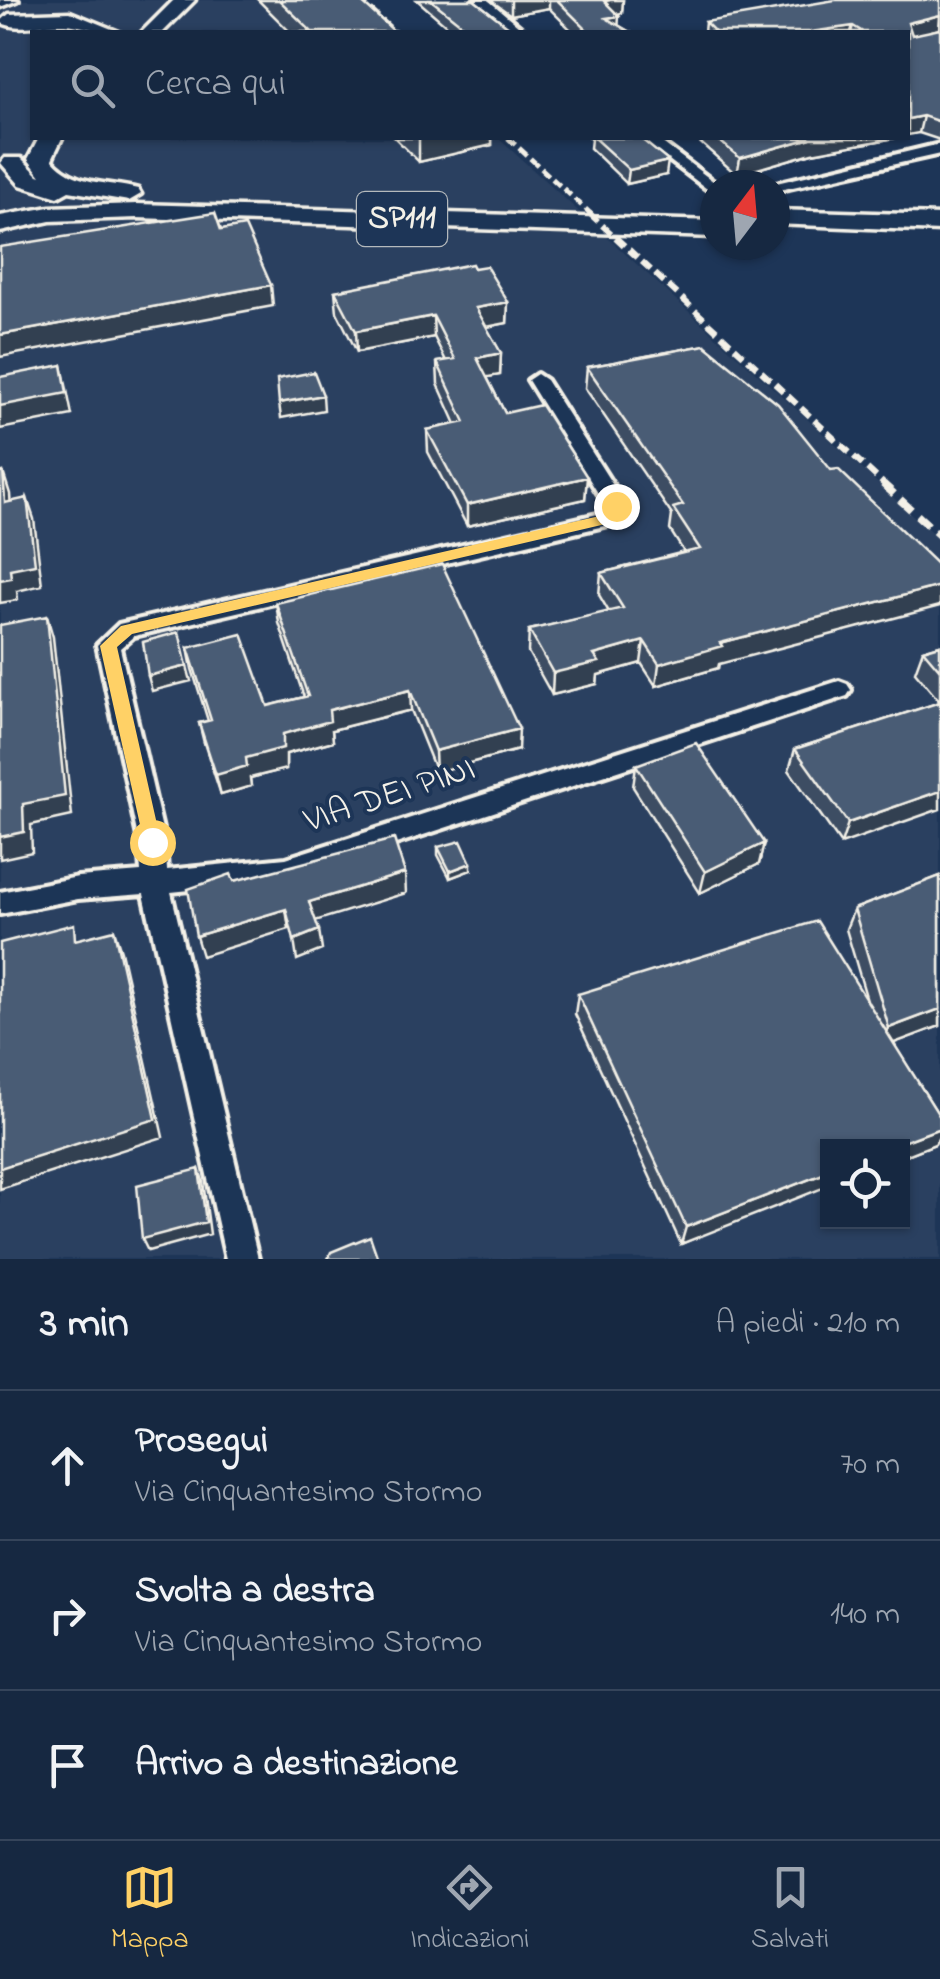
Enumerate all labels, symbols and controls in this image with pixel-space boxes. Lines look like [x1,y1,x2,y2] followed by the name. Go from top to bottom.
[30,30,910,140] search box
[145,57,286,113] text: Cerca qui
[65,58,120,113] icon: search
[700,170,790,260] north arrow
[357,192,447,246] road number: SP111
[594,484,640,530] route end
[297,744,482,848] street label: VIA DEI PINI
[130,820,176,866] route start
[820,1139,910,1229] map controls
[820,1139,910,1229] button: locate
[40,1294,129,1355] text: 3 min
[715,1301,900,1348] text: A piedi · 210 m
[135,1414,268,1470] text: Prosegui
[40,1438,95,1493] icon: ahead
[840,1442,900,1489] text: 70 m
[135,1470,482,1517] text: Via Cinquantesimo Stormo
[135,1564,375,1620] text: Svolta a destra
[40,1588,95,1643] icon: right
[830,1592,900,1639] text: 140 m
[135,1620,482,1667] text: Via Cinquantesimo Stormo
[135,1737,458,1793] text: Arrivo a destinazione
[40,1738,95,1793] icon: arrive
[111,1860,189,1961] tab: Mappa
[410,1860,529,1961] tab: Indicazioni
[751,1860,829,1961] tab: Salvati

